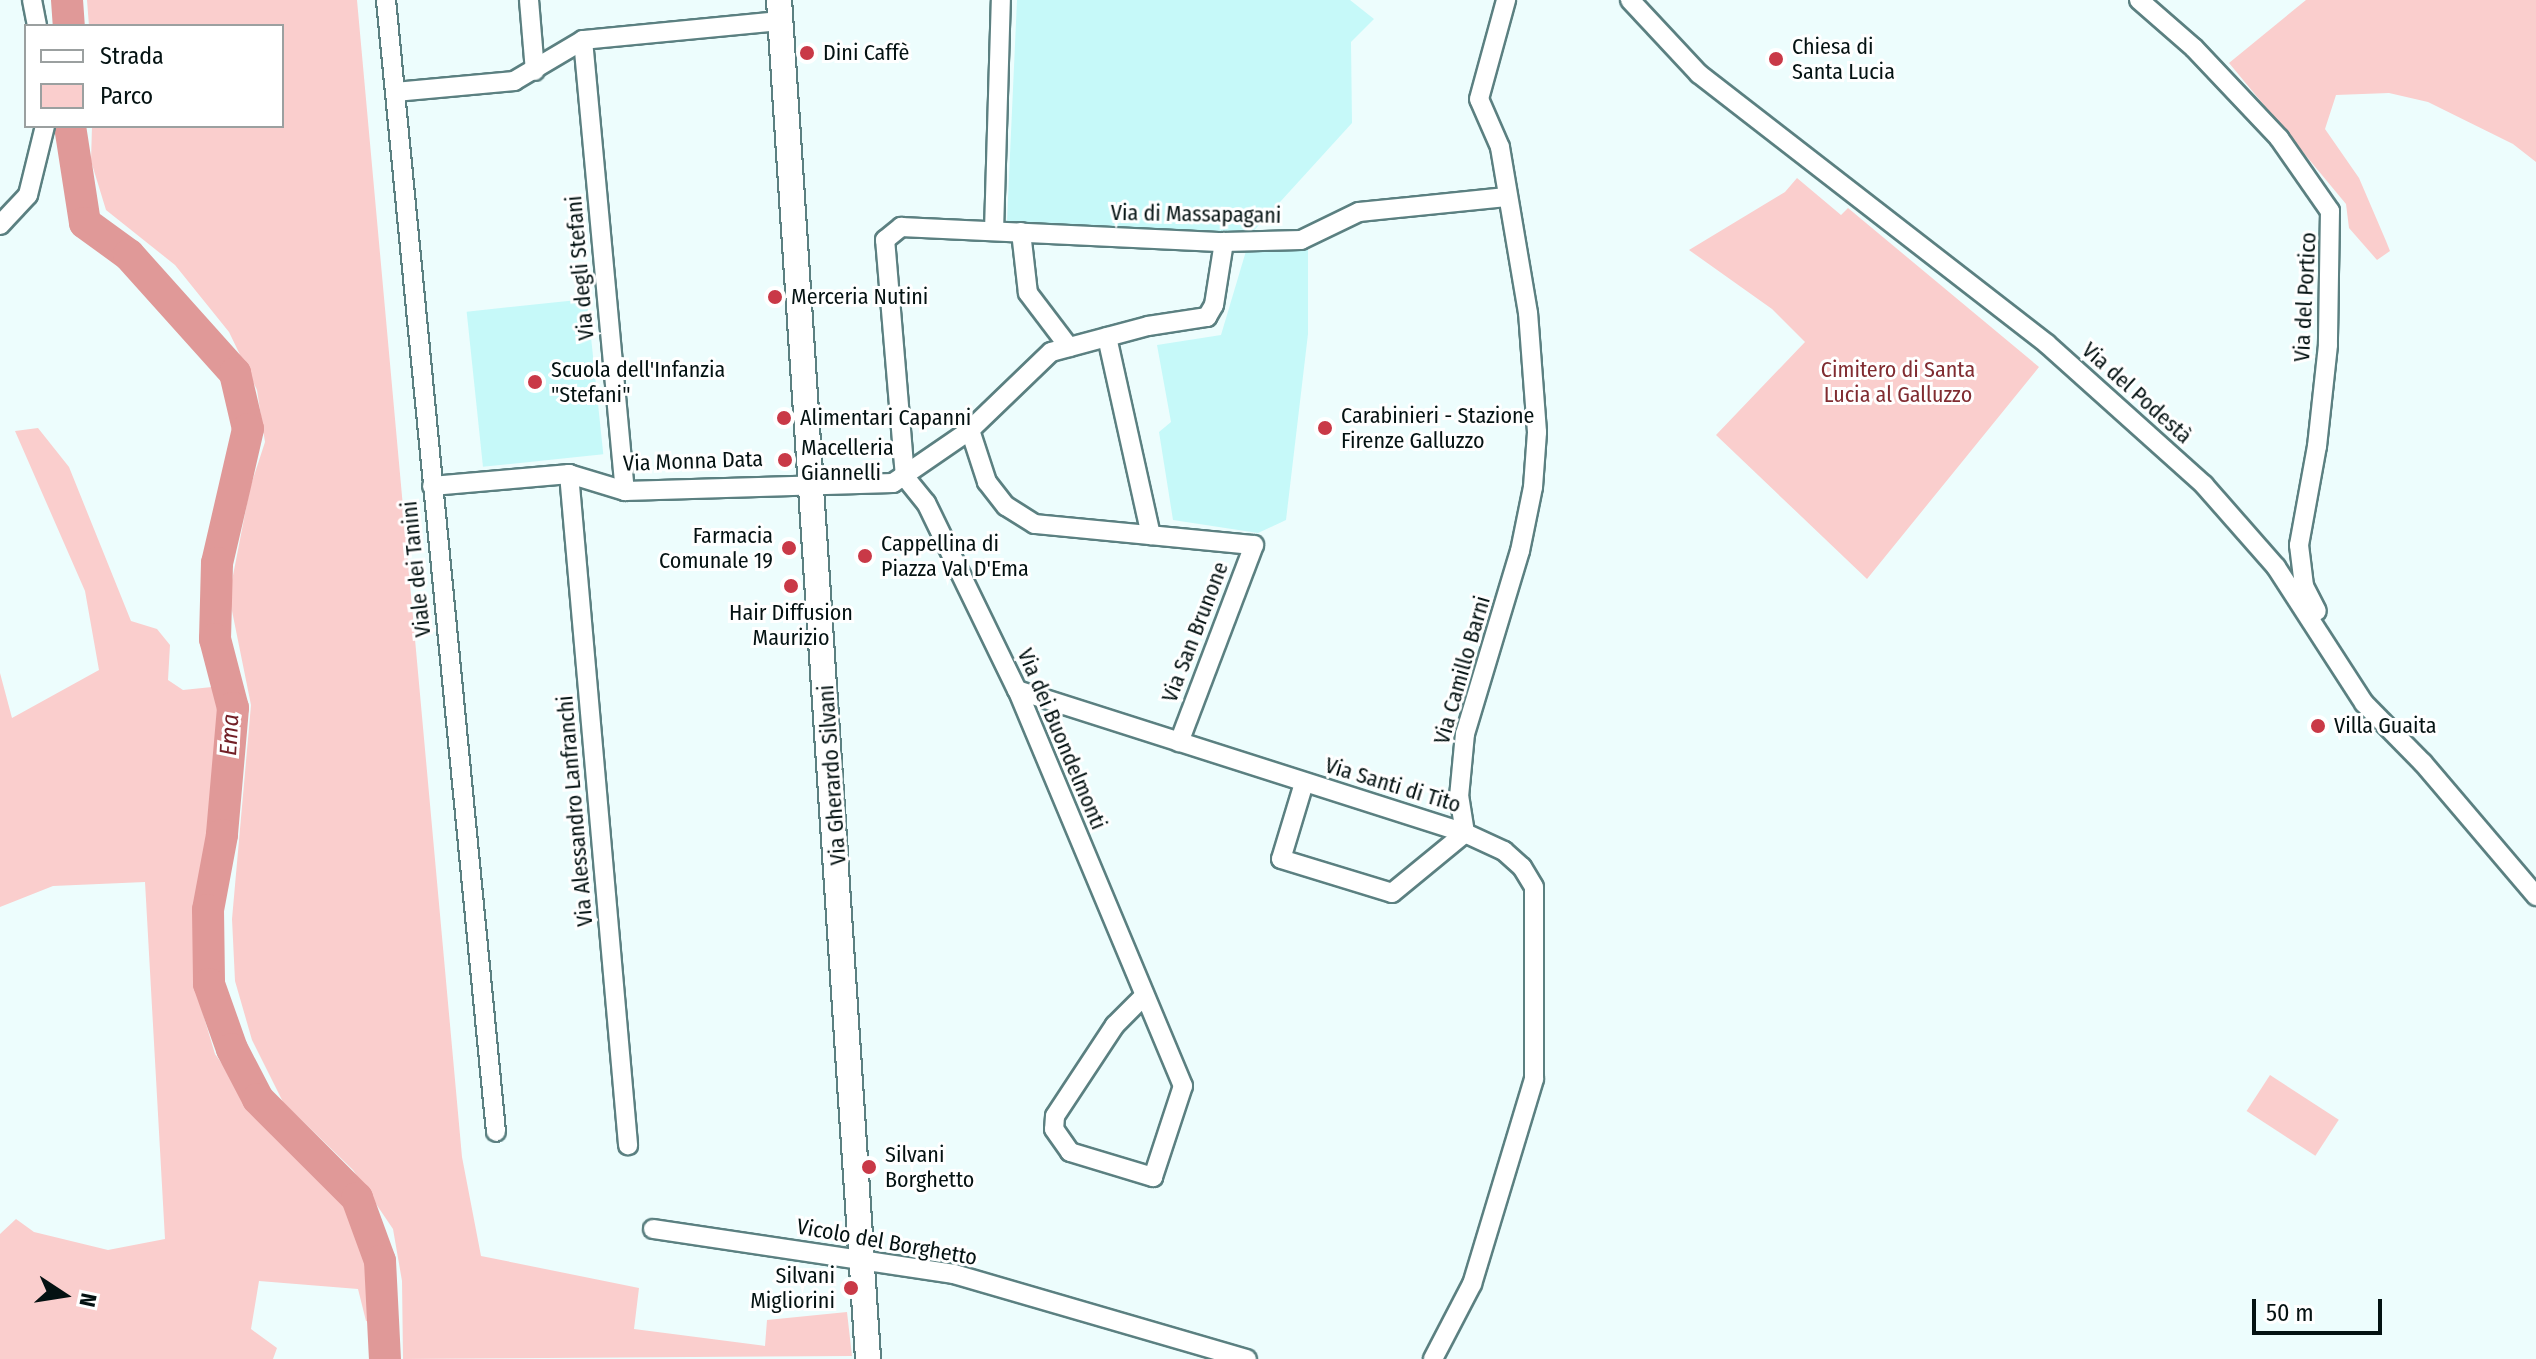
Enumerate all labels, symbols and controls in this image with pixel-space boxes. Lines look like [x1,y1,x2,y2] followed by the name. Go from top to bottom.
[24,24,284,128] legend
[1792,33,1895,84] place label: Chiesa di Santa Lucia
[823,40,909,66] place label: Dini Caffè
[100,42,164,70] text: Strada
[798,44,816,62] marker: Dini Caffè
[1767,50,1785,68] marker: Chiesa di Santa Lucia
[100,82,153,110] text: Parco
[561,195,599,341] street label: Via degli Stefani
[1110,199,1282,229] street label: Via di Massapagani
[2288,232,2322,362] street label: Via del Portico
[791,284,928,310] place label: Merceria Nutini
[766,288,784,306] marker: Merceria Nutini
[2077,337,2197,449] street label: Via del Podestà
[551,356,725,408] place label: Scuola dell'Infanzia "Stefani"
[1821,356,1975,408] park label: Cimitero di Santa Lucia al Galluzzo
[526,373,544,391] marker: Scuola dell'Infanzia "Stefani"
[1341,402,1534,454] place label: Carabinieri - Stazione Firenze Galluzzo
[800,405,971,431] place label: Alimentari Capanni
[775,409,793,427] marker: Alimentari Capanni
[1316,419,1334,437] marker: Carabinieri - Stazione Firenze Galluzzo
[801,434,894,486] place label: Macelleria Giannelli
[622,445,764,477] street label: Via Monna Data
[776,451,794,469] marker: Macelleria Giannelli
[396,500,436,638] street label: Viale dei Tanini
[659,522,773,574] place label: Farmacia Comunale 19
[881,530,1029,582] place label: Cappellina di Piazza Val D'Ema
[780,539,798,557] marker: Farmacia Comunale 19
[856,547,874,565] marker: Cappellina di Piazza Val D'Ema
[1156,558,1234,706] street label: Via San Brunone
[782,577,800,595] marker: Hair Diffusion Maurizio
[1428,593,1496,747] street label: Via Camillo Barni
[729,599,853,650] place label: Hair Diffusion Maurizio
[1012,645,1112,833] street label: Via dei Buondelmonti
[813,684,851,866] street label: Via Gherardo Silvani
[552,694,598,928] street label: Via Alessandro Lanfranchi
[215,713,245,757] water label: Ema
[2334,713,2436,739] place label: Villa Guaita
[2309,717,2327,735] marker: Villa Guaita
[1322,752,1464,818] street label: Via Santi di Tito
[885,1141,974,1192] place label: Silvani Borghetto
[860,1158,878,1176] marker: Silvani Borghetto
[795,1213,979,1271] street label: Vicolo del Borghetto
[24,1255,104,1335] north arrow
[750,1262,835,1314] place label: Silvani Migliorini
[842,1279,860,1297] marker: Silvani Migliorini
[2256,1283,2386,1333] scale bar
[73,1291,103,1309] text: N
[2266,1299,2314,1327] text: 50 m

